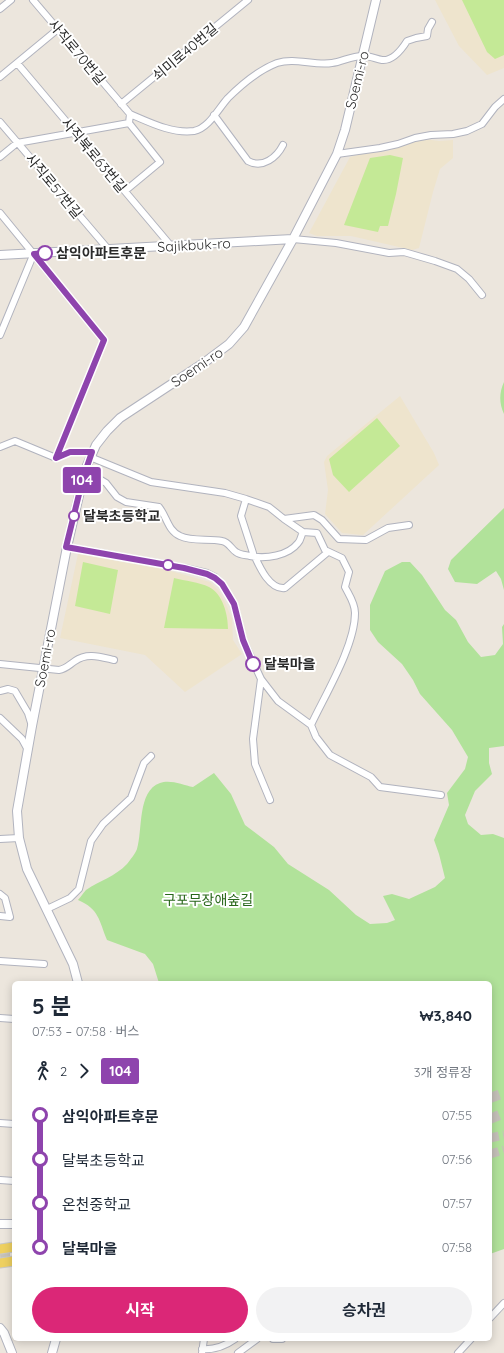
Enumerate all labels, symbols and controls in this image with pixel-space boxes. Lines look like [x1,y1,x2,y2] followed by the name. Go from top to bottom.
[44,16,110,88] street label: 사직로70번길
[149,19,221,85] street label: 쇠미로40번길
[341,49,373,111] street label: Soemi-ro
[57,114,131,196] street label: 사직북로63번길
[22,150,86,222] street label: 사직로57번길
[157,234,231,256] street label: Sajikbuk-ro
[56,244,146,262] place label: 삼익아파트후문
[37,245,53,261] marker: 삼익아파트후문
[168,343,226,391] street label: Soemi-ro
[59,467,105,493] line badge: 104
[71,471,93,489] text: 104
[83,507,160,525] place label: 달북초등학교
[68,510,80,522] marker: 달북초등학교
[162,559,174,571] unlabelled marker
[31,627,59,689] street label: Soemi-ro
[264,655,316,673] place label: 달북마을
[245,656,261,672] marker: 달북마을
[163,891,253,909] park label: 구포무장애숲길
[32,992,71,1020] text: 5 분
[419,1006,472,1025] text: ₩3,840
[32,1023,140,1039] text: 07:53 – 07:58 · 버스
[32,1060,54,1082] icon: walk
[73,1060,95,1082] icon: forward
[109,1062,131,1080] text: 104
[60,1063,67,1079] text: 2
[414,1064,472,1080] text: 3개 정류장
[62,1107,159,1126] text: 삼익아파트후문
[442,1107,472,1123] text: 07:55
[62,1151,145,1170] text: 달북초등학교
[442,1151,472,1167] text: 07:56
[62,1195,131,1214] text: 온천중학교
[442,1195,472,1211] text: 07:57
[62,1239,117,1258] text: 달북마을
[442,1239,472,1255] text: 07:58
[32,1287,248,1333] button: 시작
[256,1287,472,1333] button: 승차권

